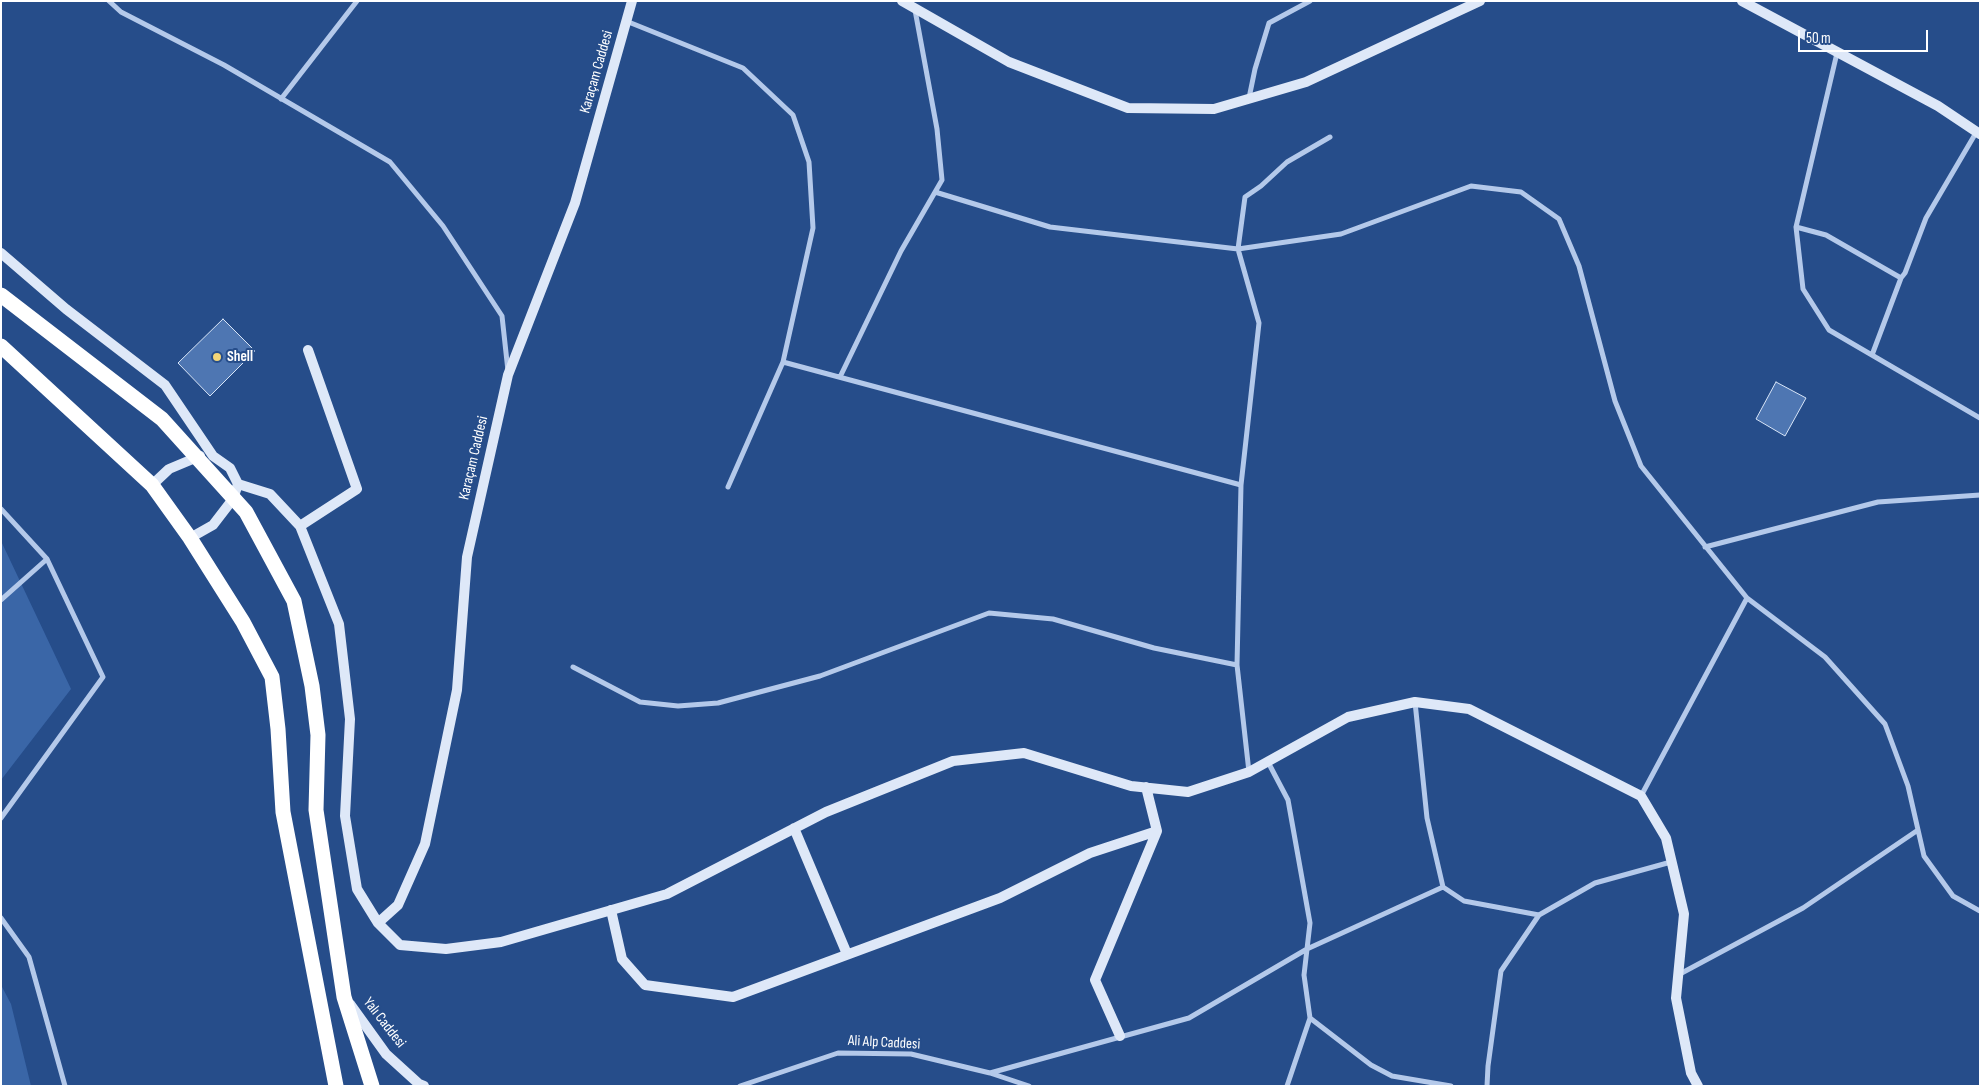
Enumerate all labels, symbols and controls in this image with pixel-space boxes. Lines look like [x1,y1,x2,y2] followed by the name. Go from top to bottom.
[1801,20,1931,52] scale bar
[577,28,617,116] street label: Karaçam Caddesi
[1806,29,1831,48] text: 50 m
[227,348,253,366] place label: Shell
[211,351,223,363] marker: Shell
[456,414,492,502] street label: Karaçam Caddesi
[359,994,409,1052] street label: Yalı Caddesi
[847,1032,921,1054] street label: Ali Alp Caddesi

